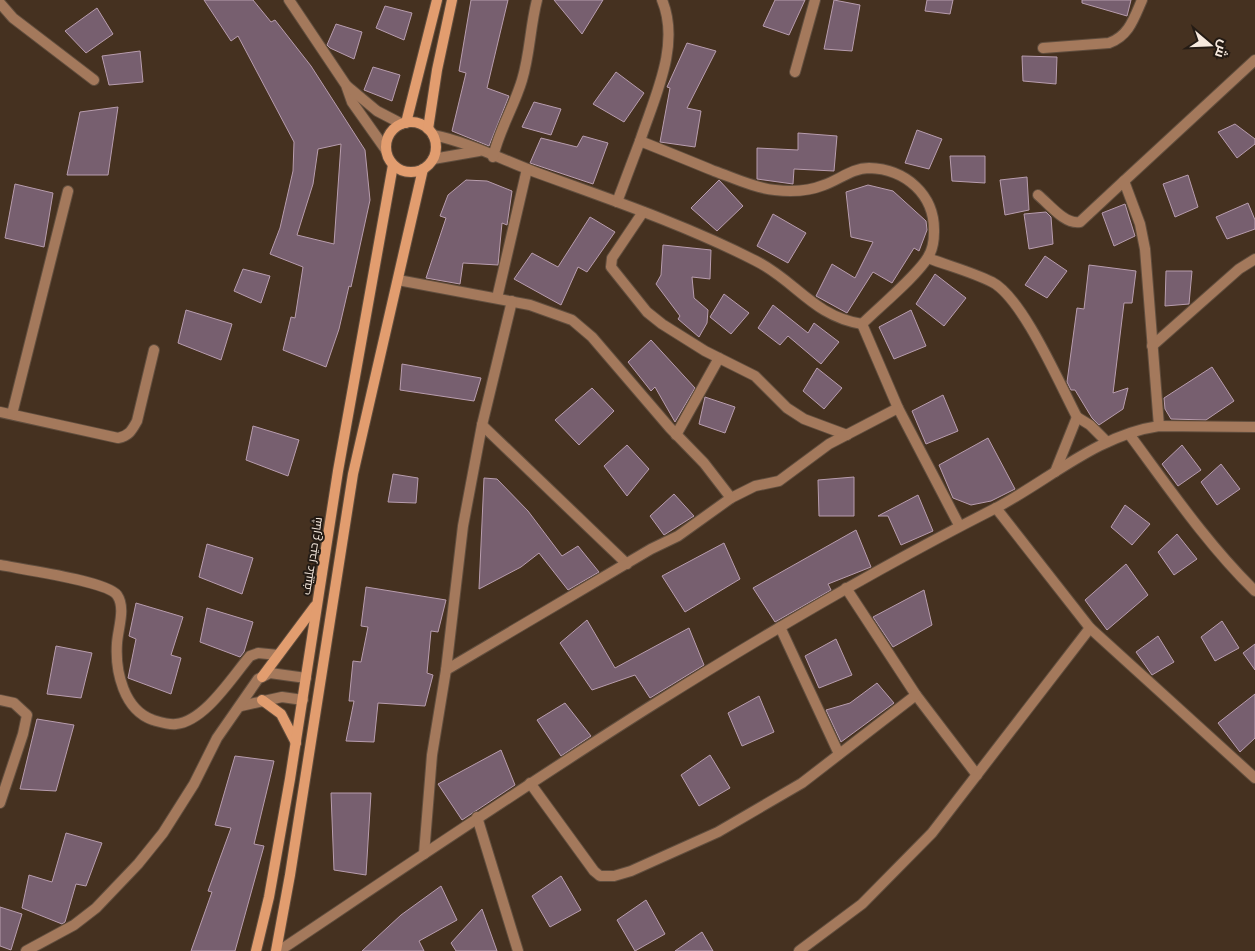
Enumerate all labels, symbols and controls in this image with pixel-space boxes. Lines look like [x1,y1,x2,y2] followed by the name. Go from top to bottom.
[1185,20,1235,70] north arrow
[1211,38,1233,60] text: ش
[299,516,326,596] street label: شارع حيدر علييف

